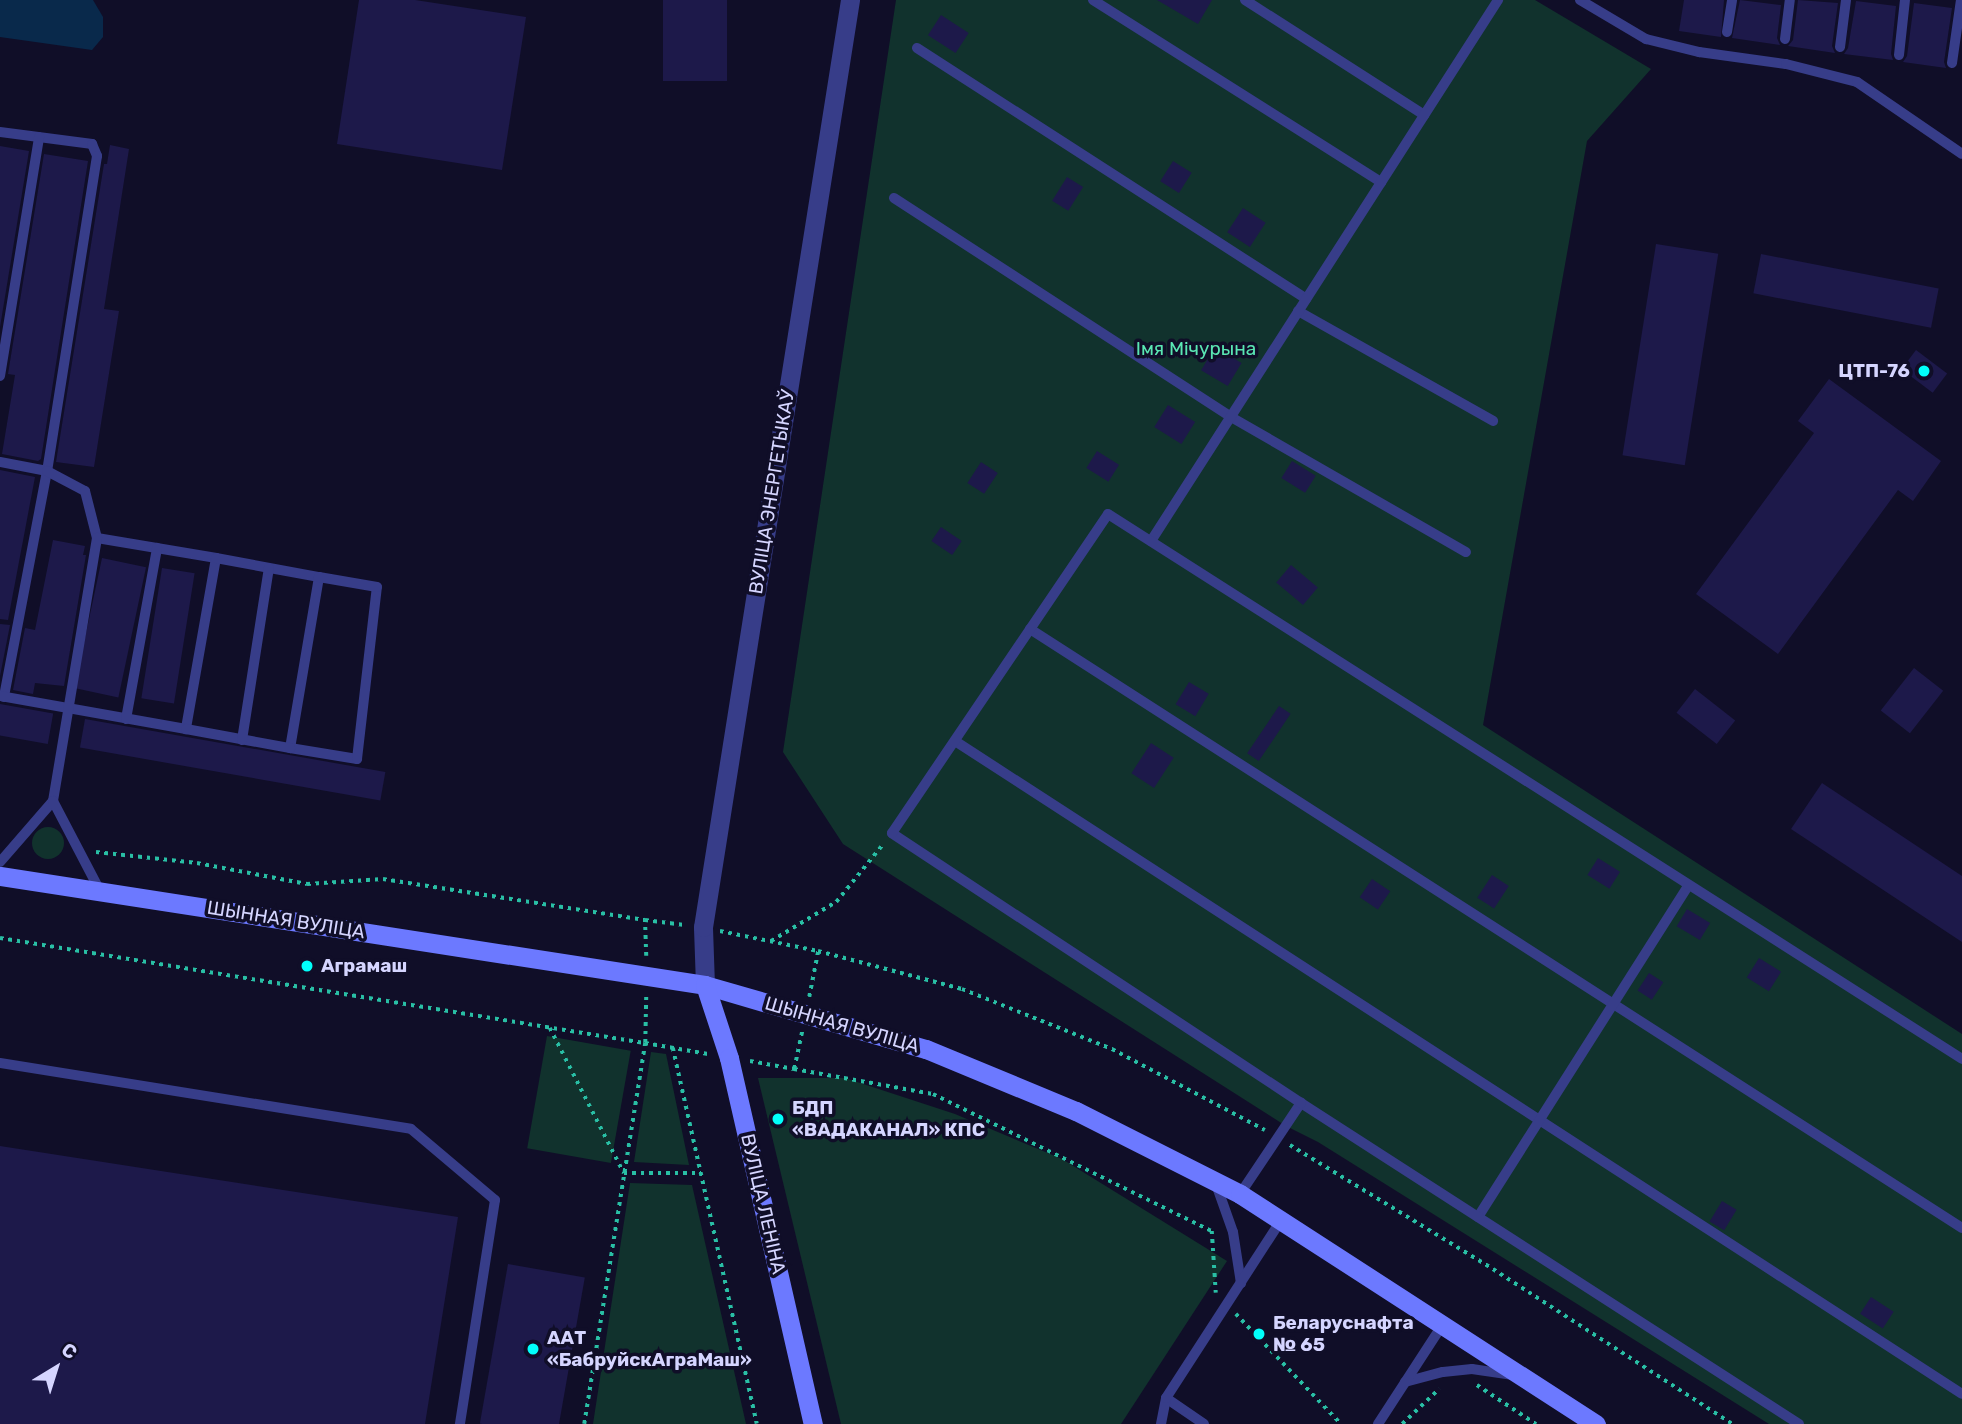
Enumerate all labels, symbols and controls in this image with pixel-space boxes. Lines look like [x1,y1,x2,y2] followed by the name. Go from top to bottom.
[1136,338,1256,360] park label: Імя Мічурына
[1838,360,1910,382] place label: ЦТП-76
[1916,363,1932,379] marker: ЦТП-76
[745,388,799,596] street label: ВУЛІЦА ЭНЕРГЕТЫКАЎ
[205,896,367,944] street label: ШЫННАЯ ВУЛІЦА
[321,955,407,977] place label: Аграмаш
[299,958,315,974] marker: Аграмаш
[762,992,922,1058] street label: ШЫННАЯ ВУЛІЦА
[792,1097,985,1141] place label: БДП «ВАДАКАНАЛ» КПС
[770,1111,786,1127] marker: БДП «ВАДАКАНАЛ» КПС
[736,1132,790,1276] street label: ВУЛІЦА ЛЕНІНА
[1273,1312,1414,1356] place label: Беларуснафта № 65
[1251,1326,1267,1342] marker: Беларуснафта № 65
[547,1327,752,1371] place label: ААТ «БабруйскАграМаш»
[21,1333,91,1403] north arrow
[57,1338,82,1364] text: С
[525,1341,541,1357] marker: ААТ «БабруйскАграМаш»

